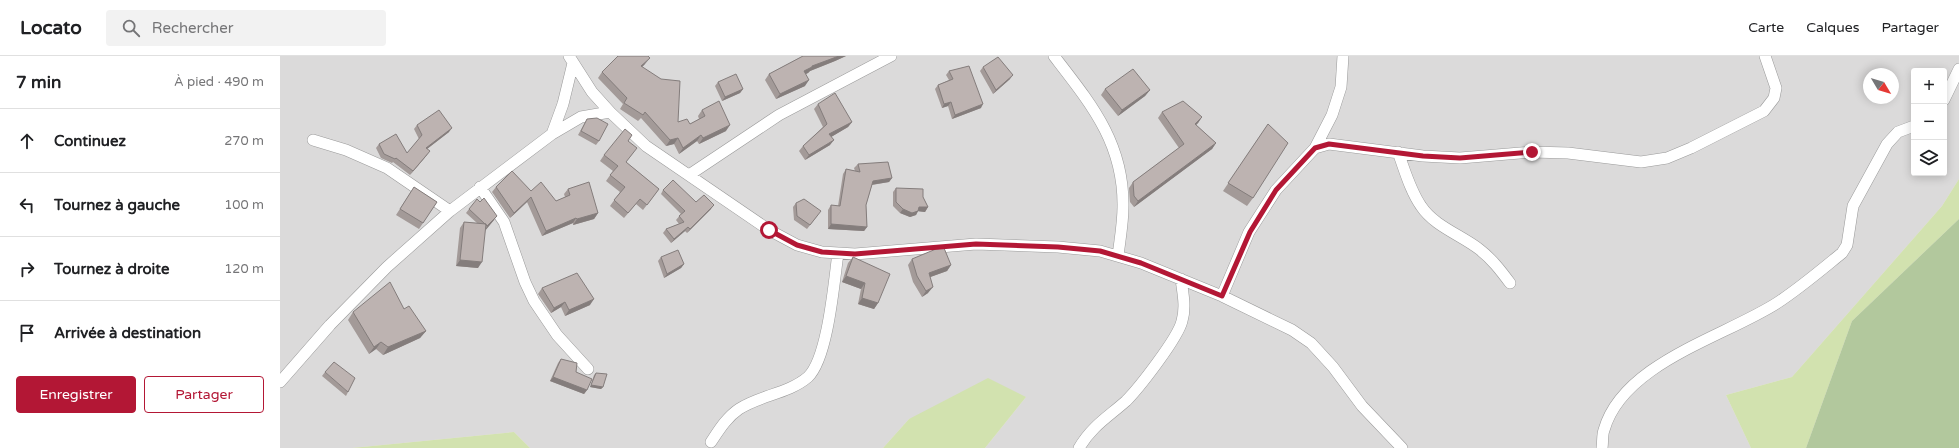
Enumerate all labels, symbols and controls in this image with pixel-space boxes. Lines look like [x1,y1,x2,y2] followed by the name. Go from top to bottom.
[106,10,386,46] search box
[20,17,82,39] text: Locato
[120,17,142,39] icon: search
[152,19,233,37] text: Rechercher
[1748,19,1784,36] text: Carte
[1806,19,1859,36] text: Calques
[1881,19,1939,36] text: Partager
[1863,68,1899,104] north arrow
[1911,68,1947,176] map controls
[1911,68,1947,104] button: +
[16,72,61,93] text: 7 min
[174,74,264,90] text: À pied · 490 m
[1911,104,1947,140] button: −
[16,130,38,152] icon: ahead
[54,132,126,150] text: Continuez
[224,133,264,149] text: 270 m
[1911,140,1947,176] button: layers
[1523,143,1541,161] route end
[16,194,38,216] icon: left
[54,196,180,214] text: Tournez à gauche
[224,197,264,213] text: 100 m
[760,221,778,239] route start
[16,258,38,280] icon: right
[54,260,169,278] text: Tournez à droite
[224,261,264,277] text: 120 m
[16,322,38,344] icon: arrive
[54,324,201,342] text: Arrivée à destination
[16,376,136,413] button: Enregistrer
[144,376,264,413] button: Partager

